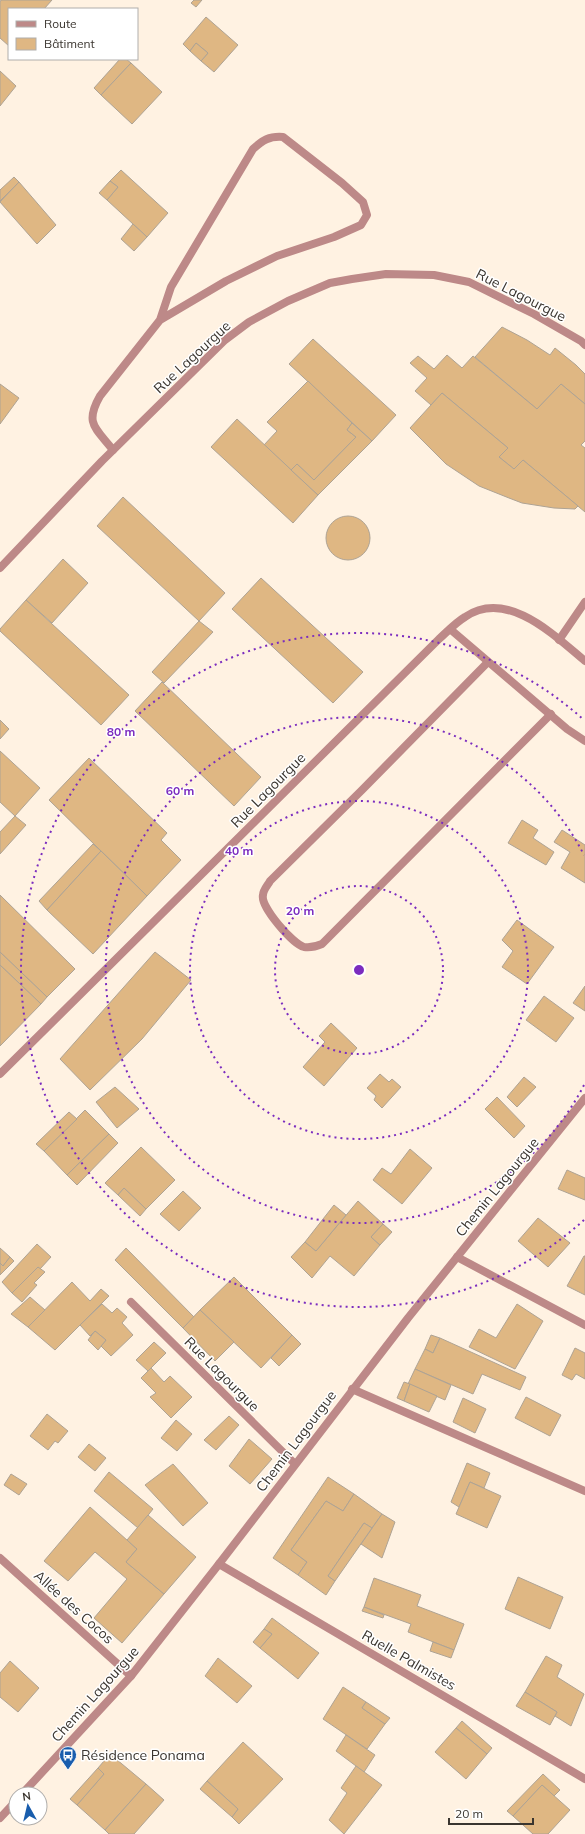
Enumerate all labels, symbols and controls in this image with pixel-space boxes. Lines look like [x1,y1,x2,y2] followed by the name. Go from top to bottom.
[8,8,138,60] legend
[44,16,77,31] text: Route
[44,36,95,51] text: Bâtiment
[473,265,569,325] street label: Rue Lagourgue
[150,317,234,397] street label: Rue Lagourgue
[107,724,135,739] text: 80 m
[227,749,309,831] street label: Rue Lagourgue
[166,783,194,798] text: 60 m
[225,843,253,858] text: 40 m
[286,903,314,918] text: 20 m
[352,963,366,977] centre of rings
[451,1134,543,1240] street label: Chemin Lagourgue
[181,1333,263,1415] street label: Rue Lagourgue
[252,1387,340,1495] street label: Chemin Lagourgue
[30,1566,118,1648] street label: Allée des Cocos
[359,1626,459,1694] street label: Ruelle Palmistes
[47,1642,143,1746] street label: Chemin Lagourgue
[58,1745,78,1770] bus stop icon: Résidence Ponama
[81,1746,205,1764] place label: Résidence Ponama
[8,1786,48,1826] north arrow
[22,1789,32,1804] text: N
[449,1800,533,1826] scale bar
[455,1806,483,1821] text: 20 m

